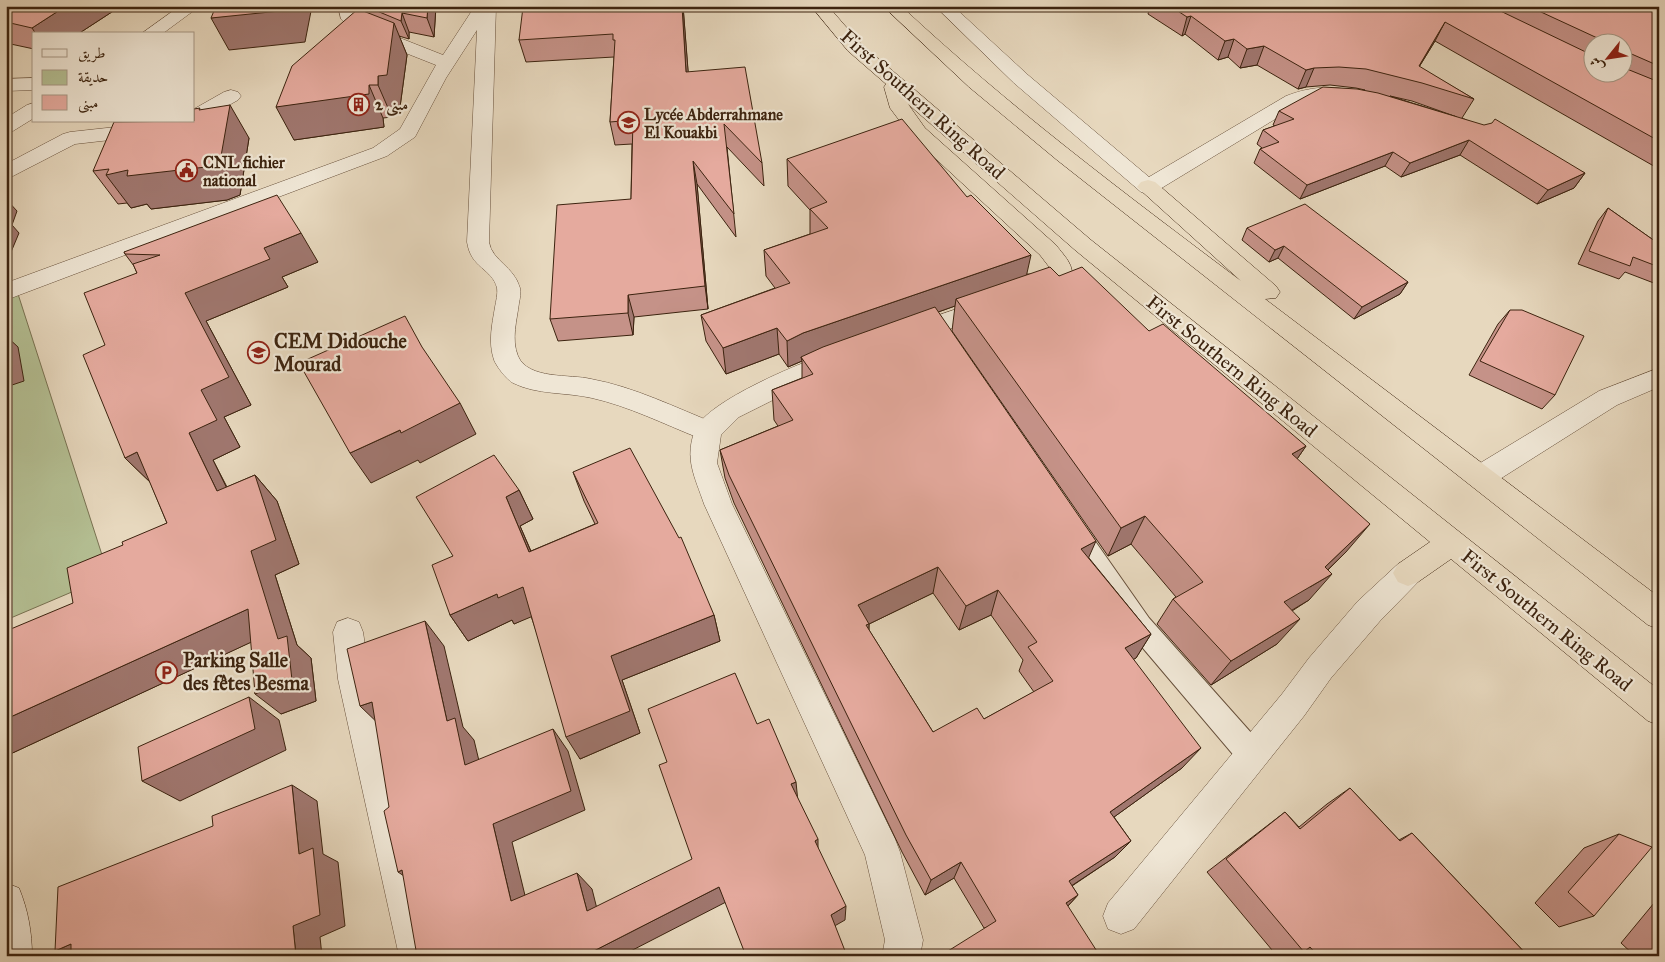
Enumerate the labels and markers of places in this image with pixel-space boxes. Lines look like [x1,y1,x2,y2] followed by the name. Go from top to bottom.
[347,92,371,116] building icon: مبنى 2
[375,95,408,117] place label: مبنى 2
[644,105,783,142] place label: Lycée Abderrahmane El Kouakbi
[616,111,640,135] school or university icon: Lycée Abderrahmane El Kouakbi
[203,153,286,190] place label: CNL fichier national
[175,159,199,183] public building icon: CNL fichier national
[274,329,408,376] place label: CEM Didouche Mourad
[246,340,270,364] school or university icon: CEM Didouche Mourad
[183,648,310,695] place label: Parking Salle des fêtes Besma
[155,660,179,684] parking icon: Parking Salle des fêtes Besma

